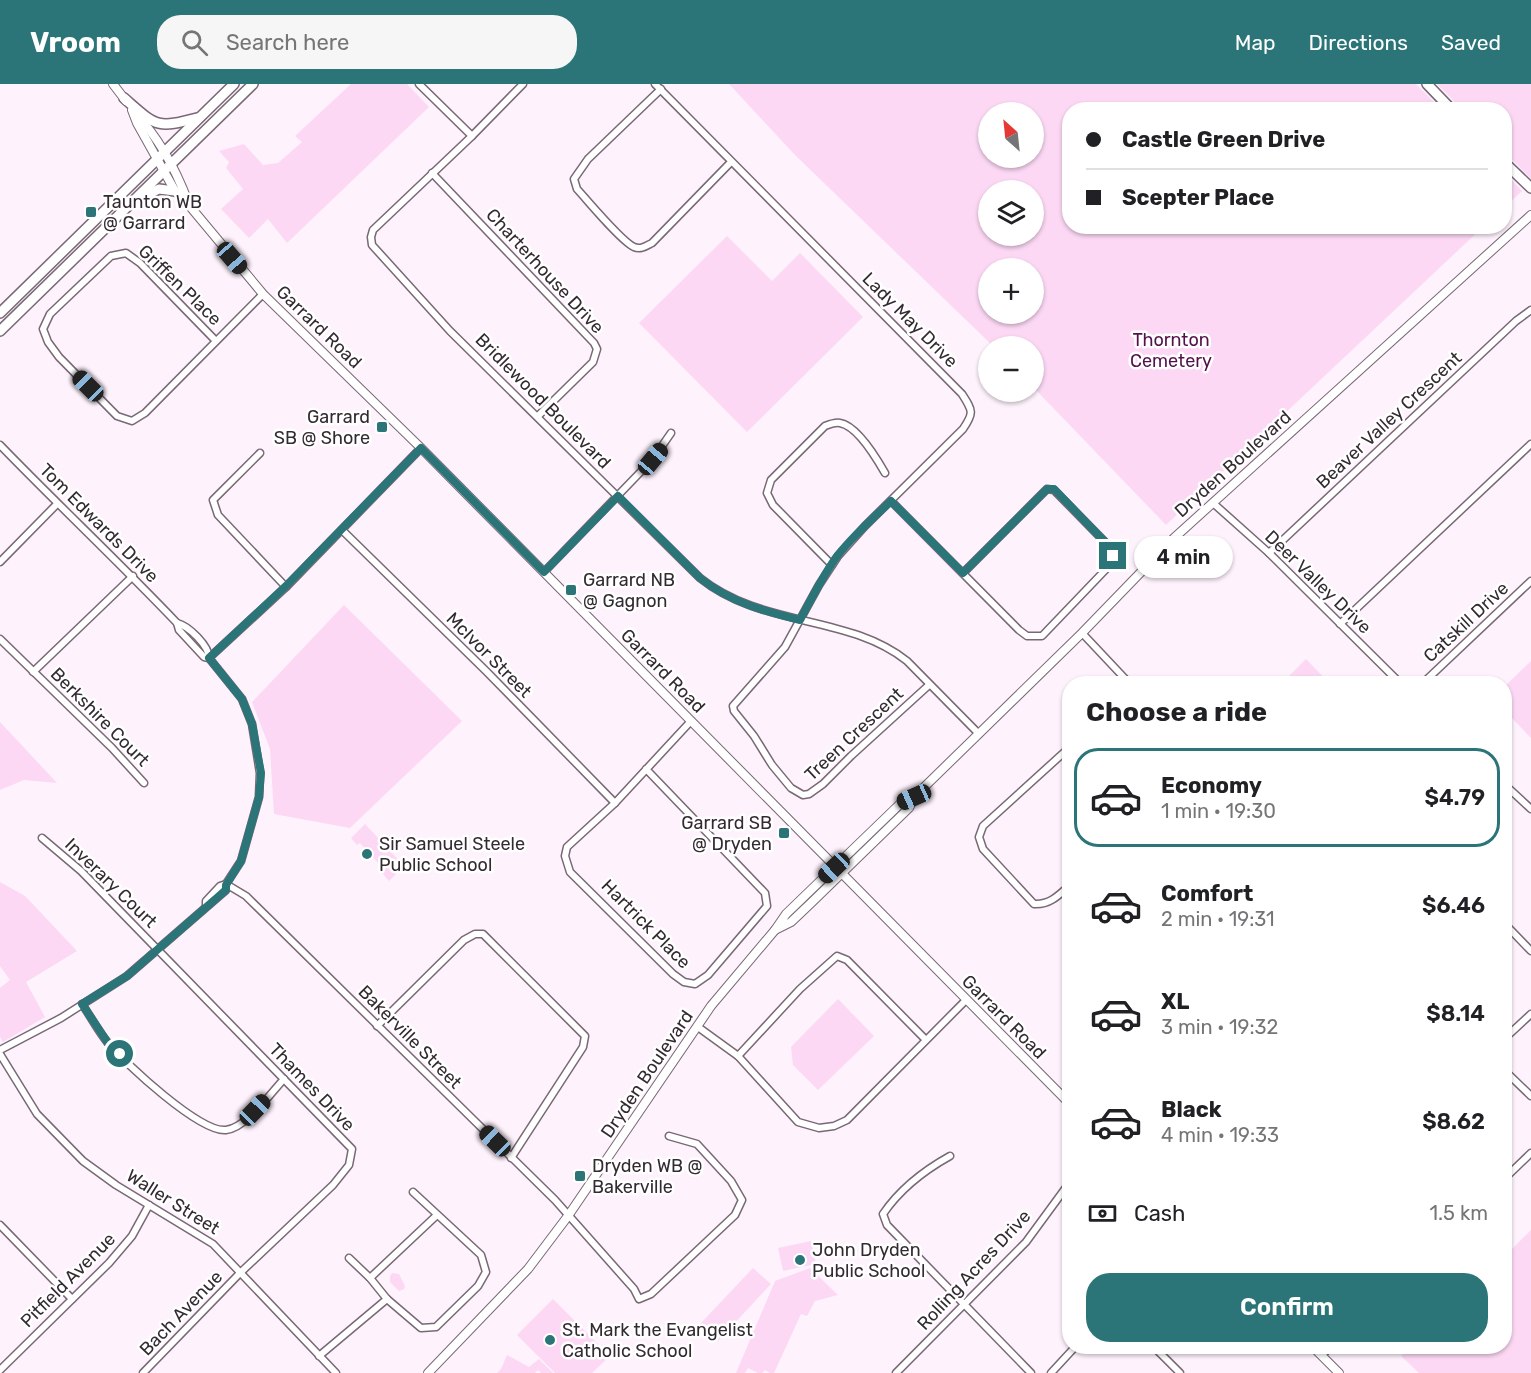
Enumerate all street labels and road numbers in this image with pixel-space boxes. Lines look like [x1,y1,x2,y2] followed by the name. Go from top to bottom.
[481,204,609,338] street label: Charterhouse Drive
[134,240,226,330] street label: Griffen Place
[858,268,962,372] street label: Lady May Drive
[272,281,366,373] street label: Garrard Road
[471,329,615,473] street label: Bridlewood Boulevard
[1312,347,1466,493] street label: Beaver Valley Crescent
[1170,406,1296,522] street label: Dryden Boulevard
[35,459,163,587] street label: Tom Edwards Drive
[1260,526,1376,638] street label: Deer Valley Drive
[1419,577,1513,667] street label: Catskill Drive
[442,608,536,702] street label: McIvor Street
[616,624,710,718] street label: Garrard Road
[46,663,154,771] street label: Berkshire Court
[800,683,908,785] street label: Treen Crescent
[60,834,162,932] street label: Inverary Court
[597,875,695,973] street label: Hartrick Place
[957,970,1051,1064] street label: Garrard Road
[354,981,466,1093] street label: Bakerville Street
[596,1006,698,1142] street label: Dryden Boulevard
[265,1038,359,1136] street label: Thames Drive
[122,1165,224,1239] street label: Waller Street
[913,1205,1035,1335] street label: Rolling Acres Drive
[16,1228,120,1332] street label: Pitfield Avenue
[135,1266,227,1360] street label: Bach Avenue

